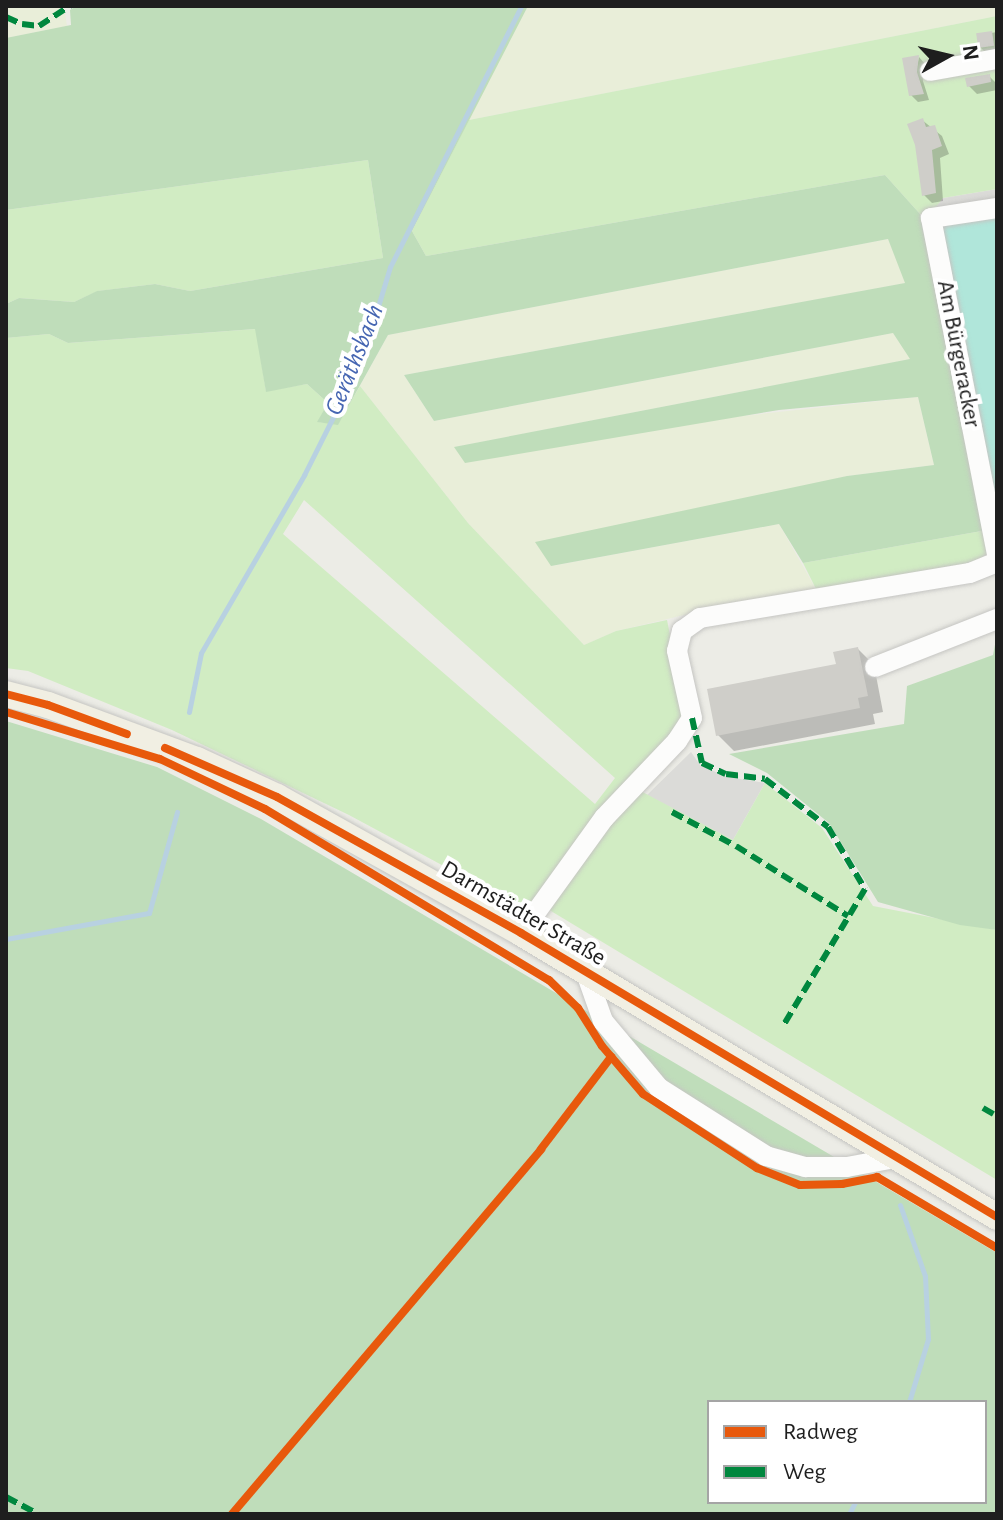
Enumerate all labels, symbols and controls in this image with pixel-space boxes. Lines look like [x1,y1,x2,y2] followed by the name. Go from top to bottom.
[907,16,987,96] north arrow
[959,44,983,62] text: N
[930,278,986,430] street label: Am Bürgeracker
[319,300,391,420] water label: Geräthsbach
[436,855,610,973] street label: Darmstädter Straße
[707,1400,987,1504] legend
[783,1420,858,1444] text: Radweg
[783,1460,826,1484] text: Weg

